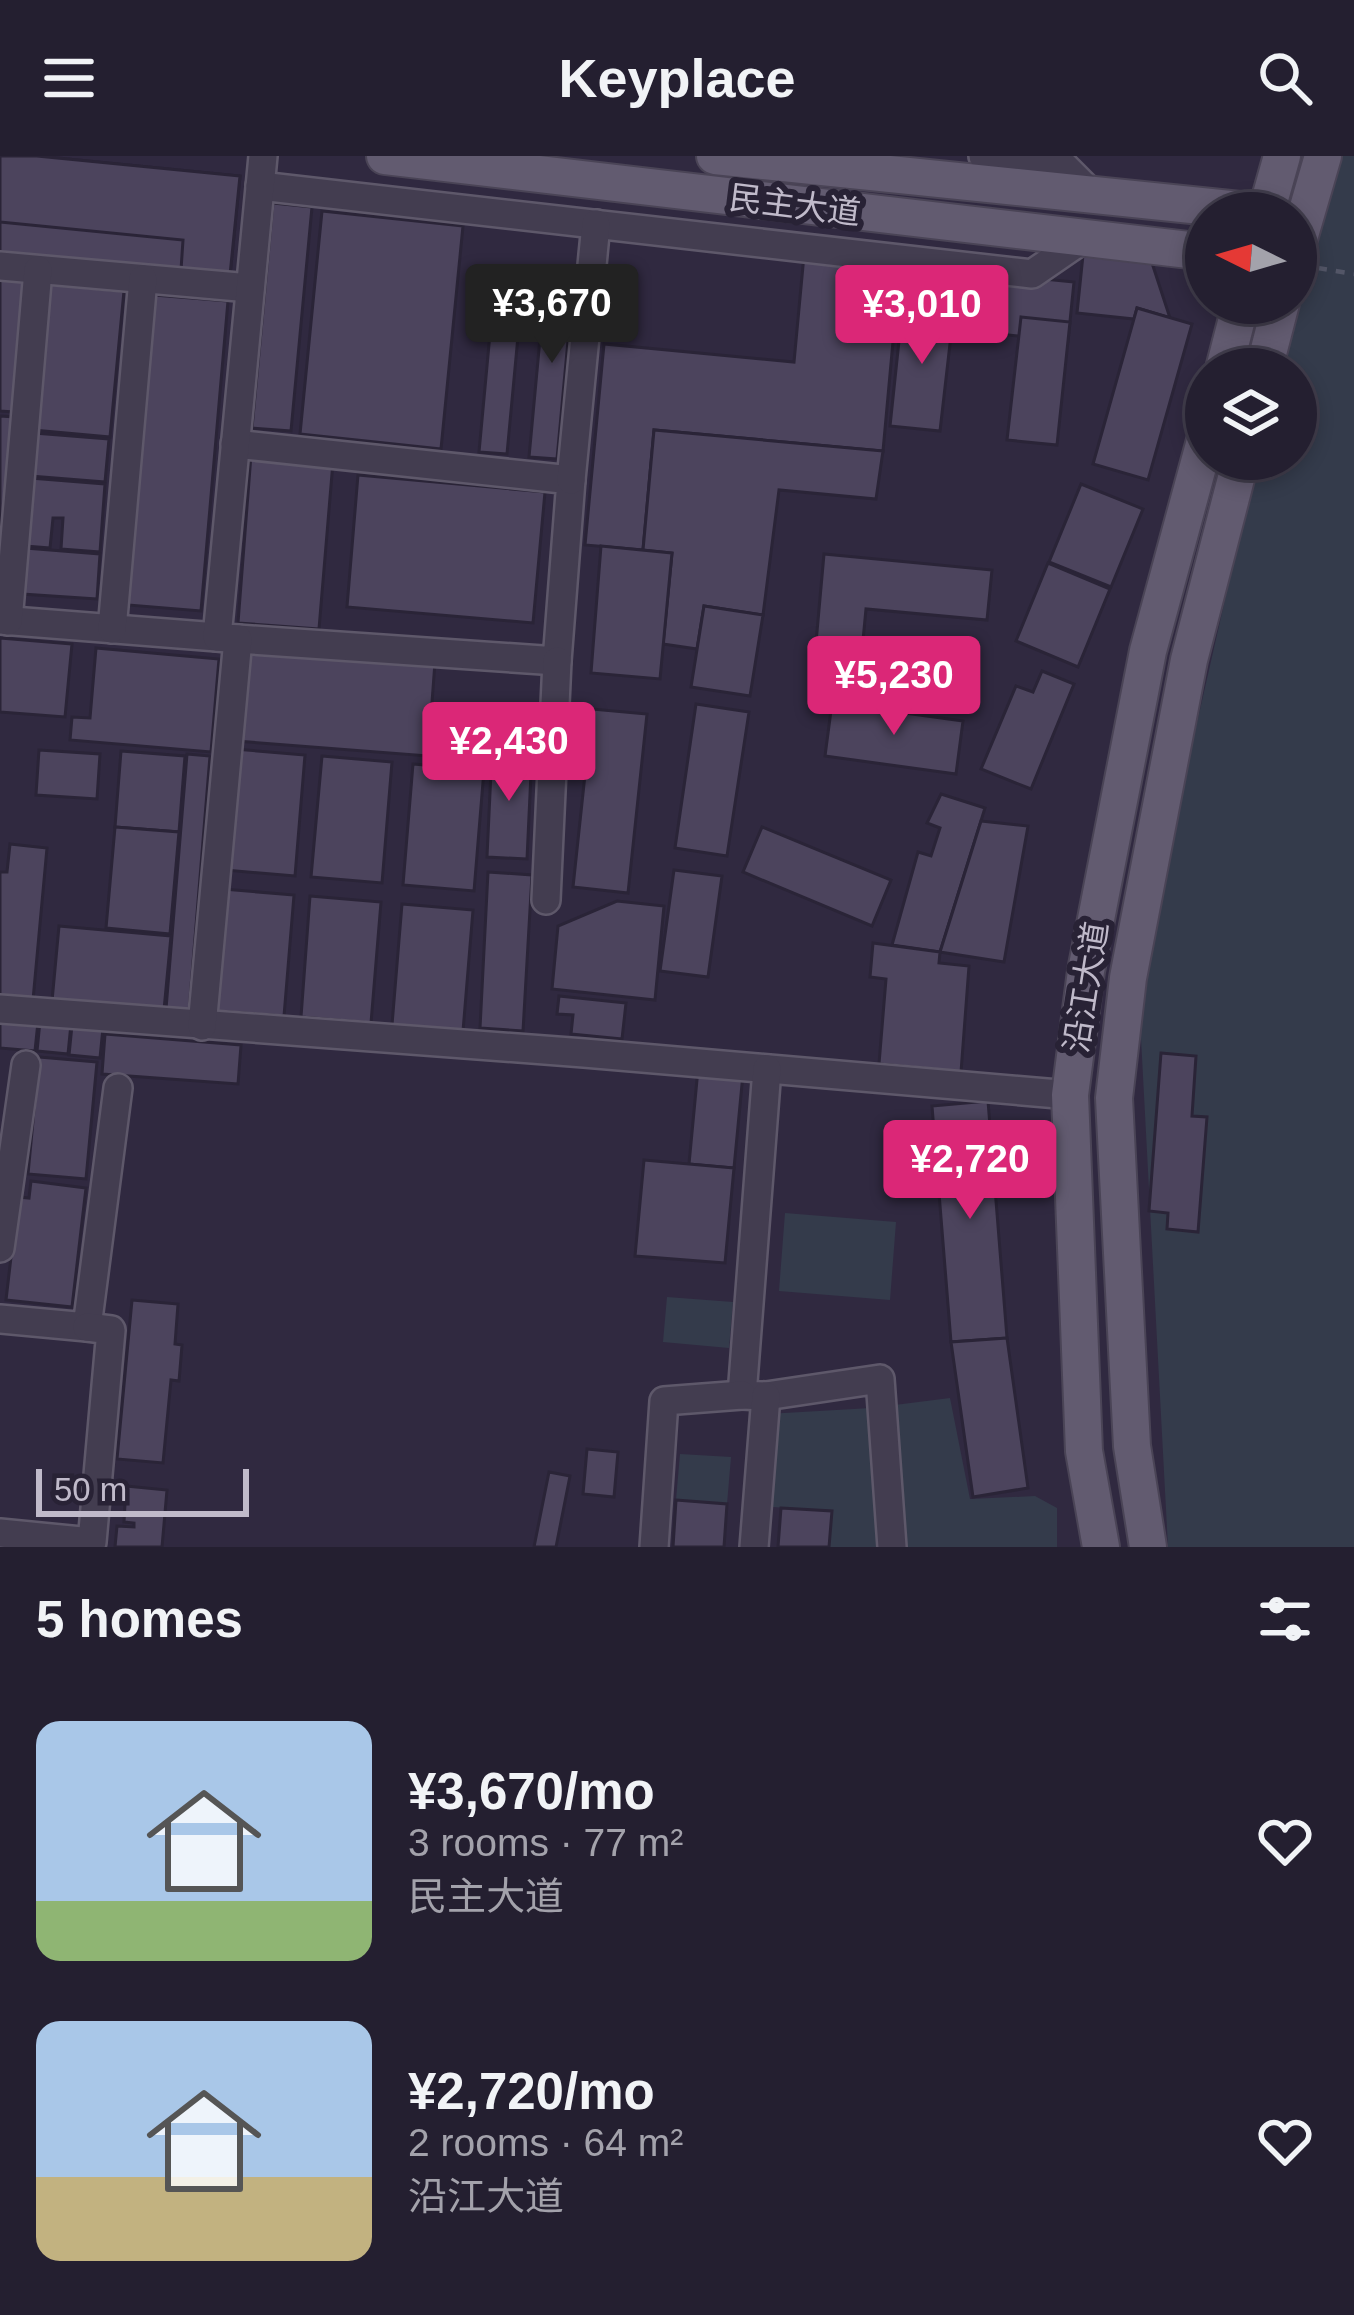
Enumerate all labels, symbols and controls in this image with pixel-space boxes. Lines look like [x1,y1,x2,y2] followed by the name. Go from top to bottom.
[36,45,102,111] icon: menu
[1252,45,1318,111] icon: search
[558,48,796,108] text: Keyplace
[727,179,863,231] street label: 民主大道
[1185,192,1317,324] north arrow
[1185,192,1317,480] map controls
[454,264,650,366] pin: ¥3,670
[824,265,1020,367] pin: ¥3,010
[492,281,612,324] text: ¥3,670
[862,282,982,325] text: ¥3,010
[1185,348,1317,480] button: layers
[796,636,992,738] pin: ¥5,230
[834,653,954,696] text: ¥5,230
[411,702,607,804] pin: ¥2,430
[449,719,569,762] text: ¥2,430
[1057,919,1115,1055] street label: 沿江大道
[872,1120,1068,1222] pin: ¥2,720
[910,1137,1030,1180] text: ¥2,720
[36,1463,249,1516] scale bar
[54,1471,127,1508] text: 50 m
[1252,1586,1318,1652] icon: filters
[36,1591,243,1648] text: 5 homes
[408,1763,655,1820] text: ¥3,670/mo
[132,1769,276,1913] icon: home
[1252,1808,1318,1874] icon: heart
[408,1821,683,1864] text: 3 rooms · 77 m²
[408,1875,564,1918] text: 民主大道
[408,2063,655,2120] text: ¥2,720/mo
[132,2069,276,2213] icon: home
[1252,2108,1318,2174] icon: heart
[408,2121,683,2164] text: 2 rooms · 64 m²
[408,2175,564,2218] text: 沿江大道

